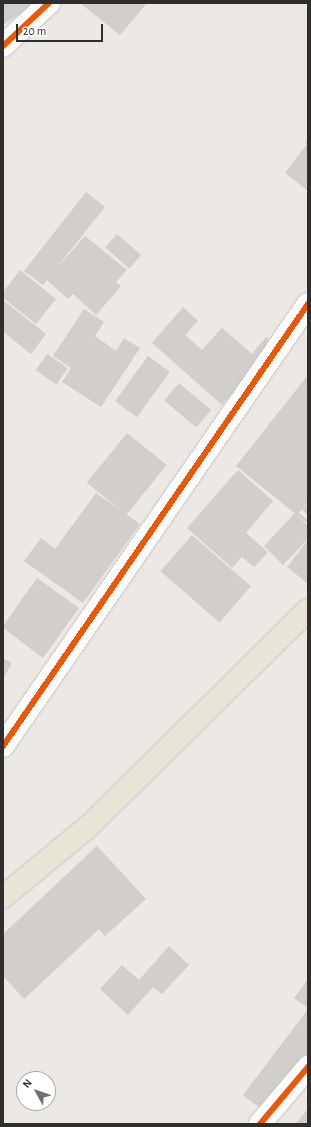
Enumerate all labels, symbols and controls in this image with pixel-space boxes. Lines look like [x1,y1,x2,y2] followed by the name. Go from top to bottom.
[18,16,105,42] scale bar
[23,25,46,37] text: 20 m
[16,1071,56,1111] north arrow
[21,1077,34,1090] text: N

